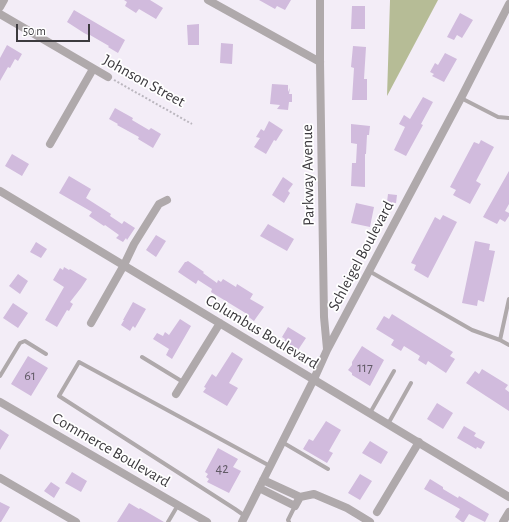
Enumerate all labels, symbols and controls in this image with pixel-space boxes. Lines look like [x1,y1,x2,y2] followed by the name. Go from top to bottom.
[18,16,92,42] scale bar
[23,25,46,37] text: 50 m
[100,51,188,111] street label: Johnson Street
[298,124,318,226] street label: Parkway Avenue
[324,198,398,314] street label: Schleigel Boulevard
[202,291,322,373] street label: Columbus Boulevard
[357,360,373,376] house number: 117
[24,368,36,384] house number: 61
[49,408,173,492] street label: Commerce Boulevard
[215,461,229,477] house number: 42

